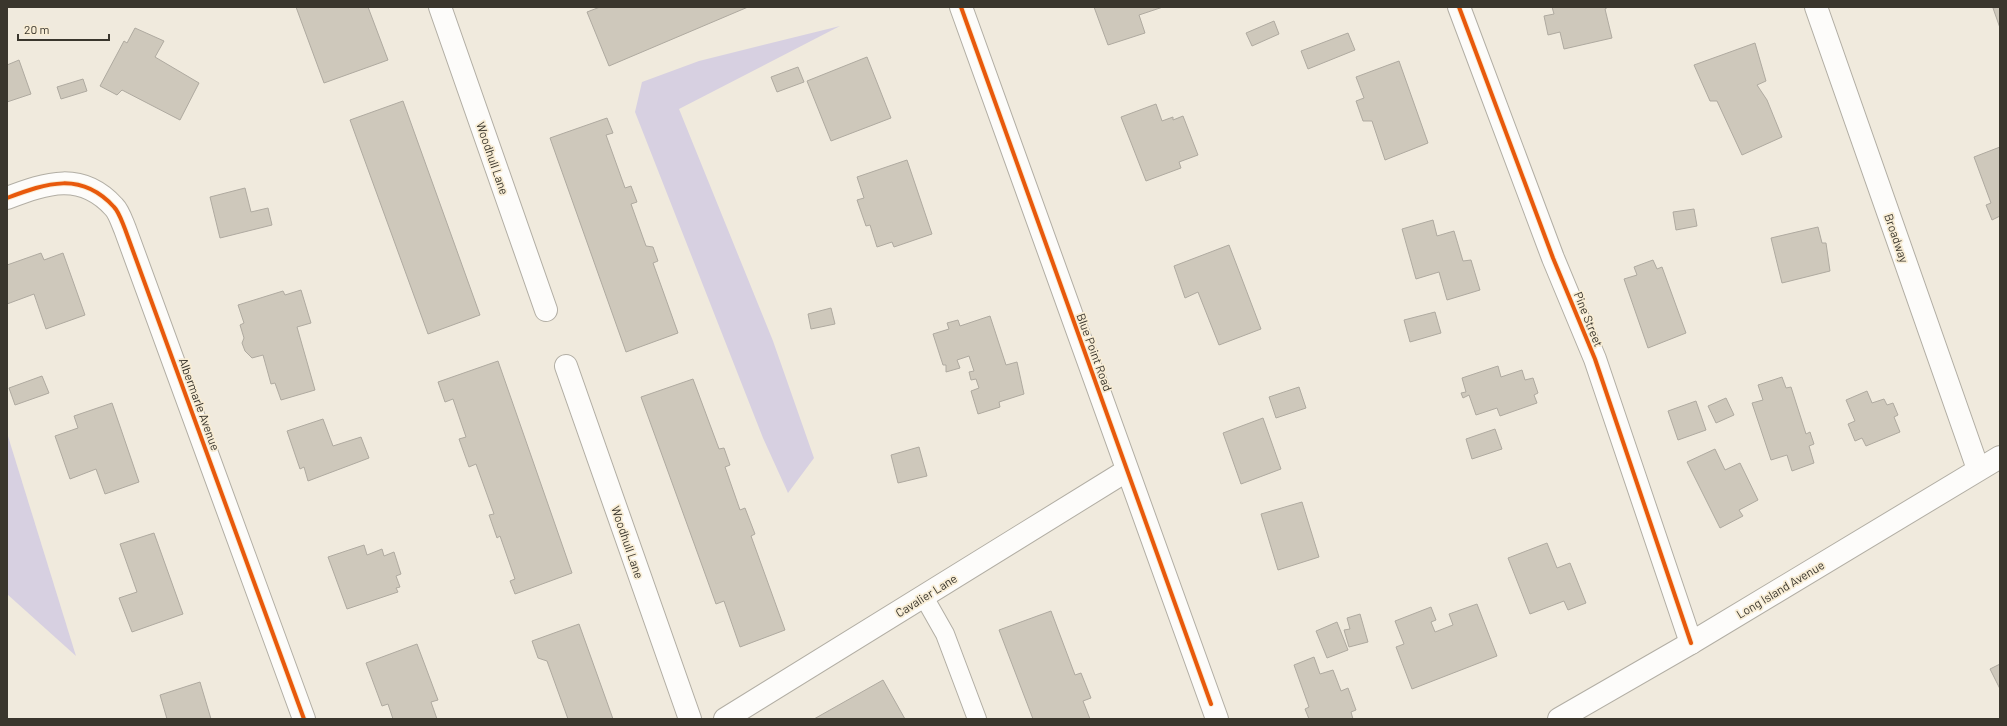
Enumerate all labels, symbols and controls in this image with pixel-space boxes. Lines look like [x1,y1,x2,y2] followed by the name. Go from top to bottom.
[18,16,109,42] scale bar
[24,22,50,36] text: 20 m
[474,120,512,196] street label: Woodhull Lane
[1882,212,1912,265] street label: Broadway
[1572,289,1606,349] street label: Pine Street
[1074,311,1116,393] street label: Blue Point Road
[177,356,223,452] street label: Albermarle Avenue
[609,504,647,580] street label: Woodhull Lane
[1734,557,1826,621] street label: Long Island Avenue
[893,571,959,619] street label: Cavalier Lane

